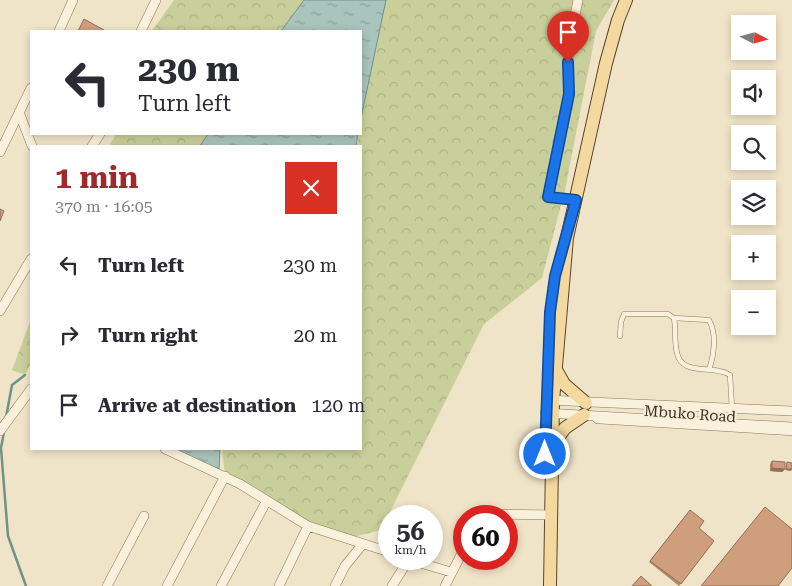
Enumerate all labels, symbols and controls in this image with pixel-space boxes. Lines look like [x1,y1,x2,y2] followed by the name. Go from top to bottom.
[547,11,589,62] pin
[731,15,776,60] north arrow
[731,15,776,335] map controls
[554,18,582,46] icon: arrive
[138,49,239,90] text: 230 m
[55,50,120,115] icon: left
[731,70,776,115] button: sound
[138,91,231,116] text: Turn left
[731,125,776,170] button: search
[55,160,138,195] text: 1 min
[285,162,337,214] button: close
[731,180,776,225] button: layers
[55,197,153,216] text: 370 m · 16:05
[731,235,776,280] button: +
[55,251,83,279] icon: left
[98,254,184,277] text: Turn left
[283,254,337,277] text: 230 m
[731,290,776,335] button: −
[55,321,83,349] icon: right
[98,324,198,347] text: Turn right
[294,324,337,347] text: 20 m
[55,391,83,419] icon: arrive
[98,394,296,417] text: Arrive at destination
[311,394,365,417] text: 120 m
[643,402,737,426] street label: Mbuko Road
[518,427,570,479] position arrow
[453,505,518,570] speed limit sign: 60
[396,517,425,546] text: 56
[394,543,427,557] text: km/h

